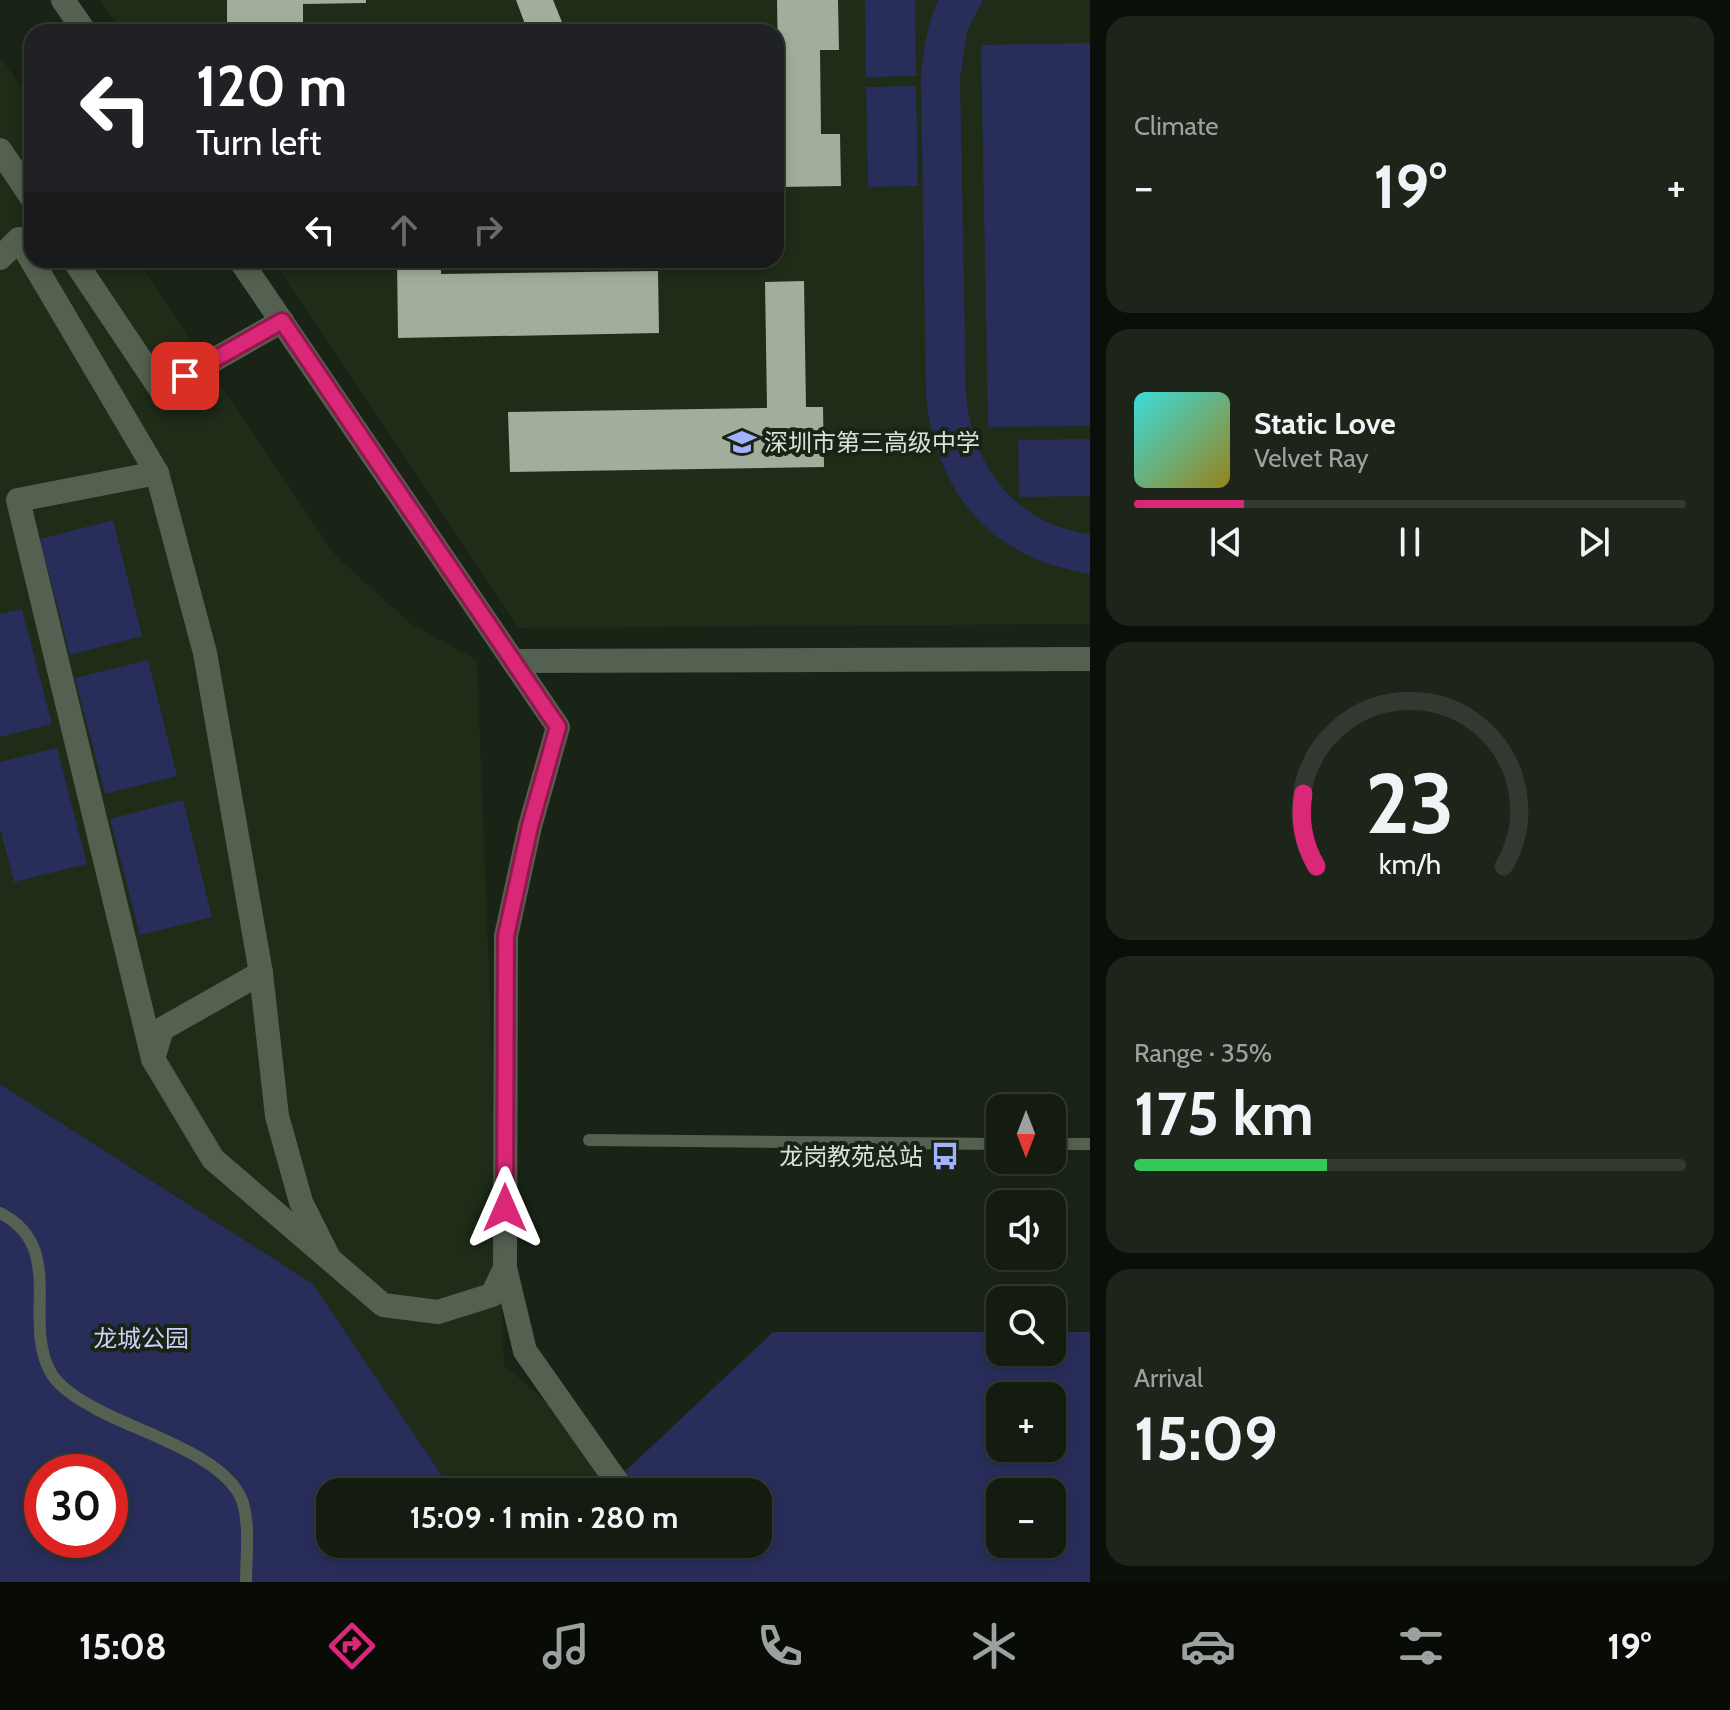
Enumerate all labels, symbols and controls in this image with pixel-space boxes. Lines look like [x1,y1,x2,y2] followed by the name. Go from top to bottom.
[196,52,347,120] text: 120 m
[64,56,168,160] icon: left
[1134,110,1219,142] text: Climate
[196,120,321,164] text: Turn left
[1373,150,1447,223] text: 19°
[1134,160,1153,213] text: −
[1667,160,1686,213] text: +
[298,208,342,252] icon: left
[382,208,426,252] icon: ahead
[466,208,510,252] icon: right
[151,342,219,410] pin
[163,354,207,398] icon: arrive
[1254,405,1396,442] text: Static Love
[727,427,757,457] school or university icon: 深圳市第三高级中学
[764,428,980,457] place label: 深圳市第三高级中学
[1254,442,1369,474] text: Velvet Ray
[1204,520,1248,564] icon: previous
[1388,520,1432,564] icon: pause
[1572,520,1616,564] icon: next
[1366,753,1454,854] text: 23
[1379,846,1441,881] text: km/h
[1134,1037,1272,1069] text: Range · 35%
[1134,1077,1314,1150] text: 175 km
[986,1094,1066,1174] north arrow
[986,1094,1066,1558] map controls
[930,1141,960,1171] bus stop icon: 龙岗教苑总站
[779,1142,923,1171] place label: 龙岗教苑总站
[463,1166,547,1250] position arrow
[986,1190,1066,1270] button: sound
[986,1286,1066,1366] button: search
[93,1324,189,1353] park label: 龙城公园
[1134,1362,1203,1394] text: Arrival
[986,1382,1066,1462] button: +
[1134,1402,1278,1475] text: 15:09
[24,1454,128,1558] speed limit sign: 30
[986,1478,1066,1558] button: −
[410,1499,678,1536] text: 15:09 · 1 min · 280 m
[324,1618,380,1674] icon: directions
[538,1618,594,1674] icon: music
[752,1618,808,1674] icon: phone
[966,1618,1022,1674] icon: climate
[1180,1618,1236,1674] icon: car
[1393,1618,1449,1674] icon: filters
[79,1624,167,1668] text: 15:08
[1607,1624,1651,1668] text: 19°

